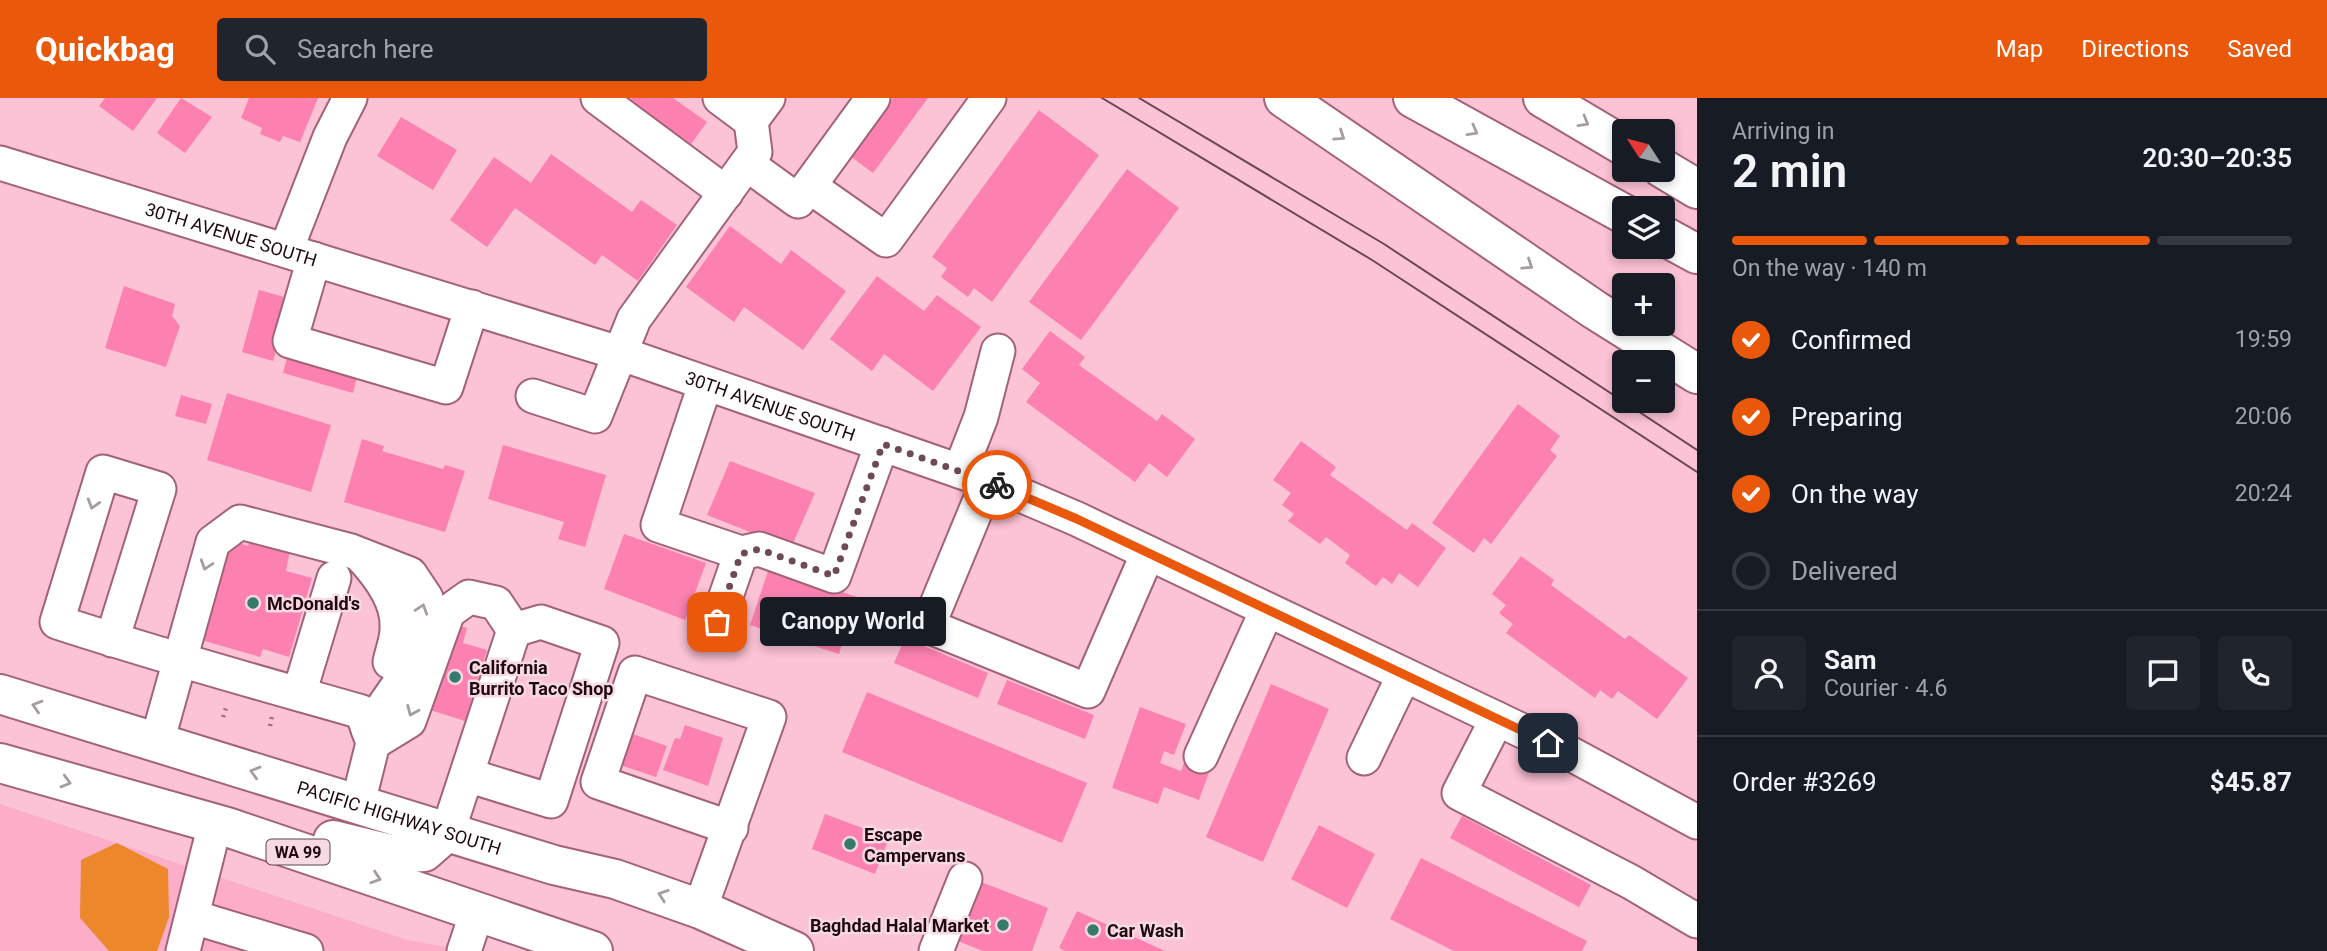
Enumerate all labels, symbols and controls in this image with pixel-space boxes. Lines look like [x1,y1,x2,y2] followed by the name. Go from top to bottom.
[217,18,707,81] search box
[35,30,175,69] text: Quickbag
[241,30,279,68] icon: search
[297,34,434,64] text: Search here
[1996,35,2043,63] text: Map
[2081,35,2189,63] text: Directions
[2227,35,2292,63] text: Saved
[1576,114,1589,127] one-way arrow
[1732,118,1835,145] text: Arriving in
[1612,119,1675,182] north arrow
[1612,119,1675,413] map controls
[1466,123,1478,136] one-way arrow
[1332,128,1345,141] one-way arrow
[2142,143,2292,173] text: 20:30–20:35
[1732,144,1847,198] text: 2 min
[1612,196,1675,259] button: layers
[143,198,320,270] street label: 30TH AVENUE SOUTH
[1732,255,1927,282] text: On the way · 140 m
[1520,256,1533,269] one-way arrow
[1612,273,1675,336] button: +
[1732,321,1770,359] icon: check
[1791,325,1912,355] text: Confirmed
[2235,326,2292,353] text: 19:59
[1612,350,1675,413] button: −
[683,366,858,445] street label: 30TH AVENUE SOUTH
[1732,398,1770,436] icon: check
[1791,402,1903,432] text: Preparing
[2235,403,2292,430] text: 20:06
[962,450,1032,520] courier
[978,466,1016,504] icon: bike
[1732,475,1770,513] icon: check
[1791,479,1919,509] text: On the way
[2235,480,2292,507] text: 20:24
[86,498,101,510] one-way arrow
[1791,556,1898,586] text: Delivered
[199,558,214,570] one-way arrow
[687,592,747,652] pin
[267,593,360,614] place label: McDonald's
[245,595,261,611] marker: McDonald's
[759,598,945,646] callout: Canopy World
[698,603,736,641] icon: bag
[414,604,429,616] one-way arrow
[781,608,925,635] text: Canopy World
[1732,636,1806,710] button: person
[2126,636,2200,710] button: chat
[2218,636,2292,710] button: phone
[1824,645,1876,675] text: Sam
[469,657,613,699] place label: California Burrito Taco Shop
[447,669,463,685] marker: California Burrito Taco Shop
[1824,675,1947,702] text: Courier · 4.6
[32,699,44,714] one-way arrow
[406,704,420,716] one-way arrow
[1518,713,1578,773] pin
[1529,724,1567,762] icon: home
[249,766,262,780] one-way arrow
[1732,767,1877,797] text: Order #3269
[2210,767,2292,797] text: $45.87
[60,773,72,788] one-way arrow
[295,776,504,859] street label: PACIFIC HIGHWAY SOUTH
[864,824,966,866] place label: Escape Campervans
[842,836,858,852] marker: Escape Campervans
[266,839,330,864] road number: WA 99
[370,870,382,884] one-way arrow
[657,890,669,904] one-way arrow
[810,915,989,936] place label: Baghdad Halal Market
[995,917,1011,933] marker: Baghdad Halal Market
[1107,920,1184,941] place label: Car Wash
[1085,922,1101,938] marker: Car Wash

